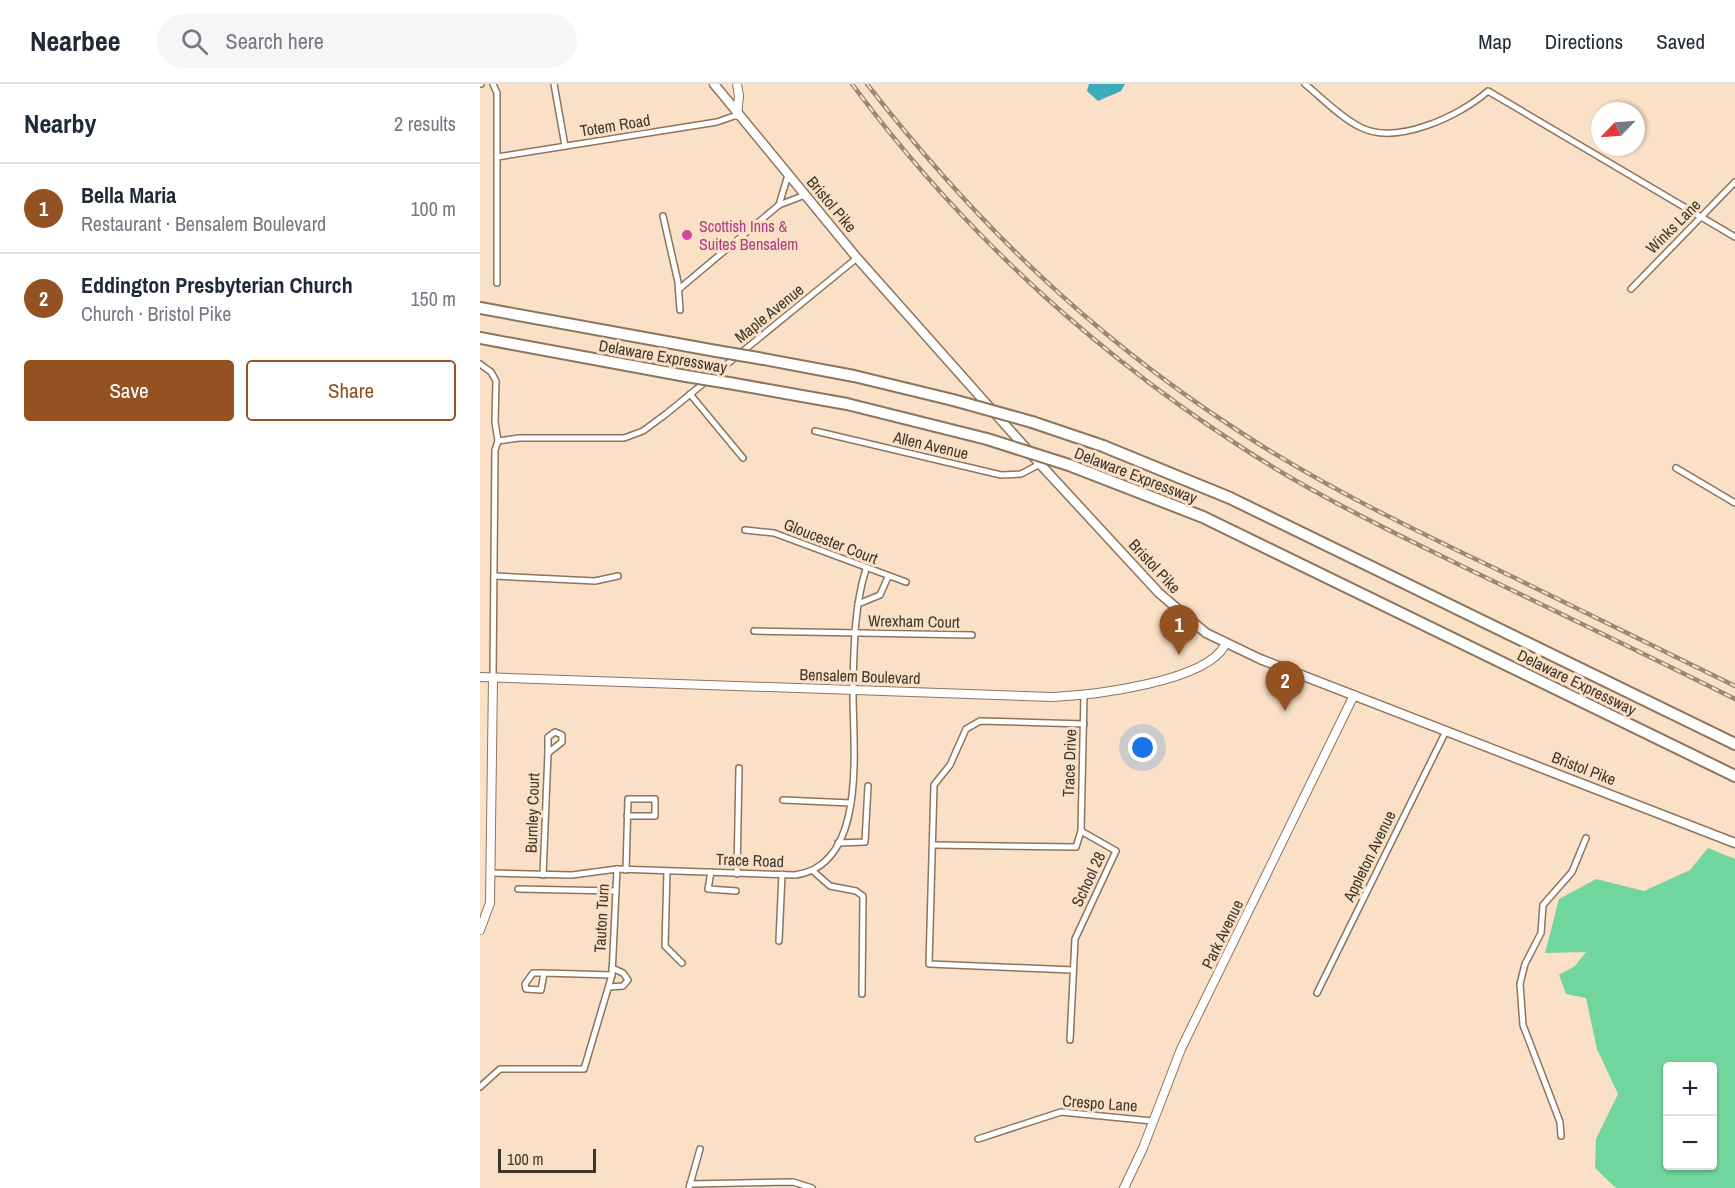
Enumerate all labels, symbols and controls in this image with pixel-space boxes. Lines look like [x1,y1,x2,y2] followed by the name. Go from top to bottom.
[157,14,577,68] search box
[30,22,121,60] text: Nearbee
[178,25,211,58] icon: search
[226,26,324,56] text: Search here
[1478,27,1512,56] text: Map
[1545,27,1623,56] text: Directions
[1656,27,1705,56] text: Saved
[1591,102,1645,156] north arrow
[24,106,96,141] text: Nearby
[578,109,652,141] street label: Totem Road
[394,110,456,137] text: 2 results
[802,171,862,237] street label: Bristol Pike
[81,180,176,210] text: Bella Maria
[1641,194,1705,258] street label: Winks Lane
[39,195,48,222] text: 1
[410,195,456,222] text: 100 m
[81,210,326,237] text: Restaurant · Bensalem Boulevard
[699,215,798,255] place label: Scottish Inns & Suites Bensalem
[680,228,694,242] marker: Scottish Inns & Suites Bensalem
[81,270,353,300] text: Eddington Presbyterian Church
[730,278,808,348] street label: Maple Avenue
[39,285,48,312] text: 2
[410,285,456,312] text: 150 m
[81,300,231,327] text: Church · Bristol Pike
[597,334,729,378] street label: Delaware Expressway
[24,360,234,421] button: Save
[246,360,456,421] button: Share
[890,425,971,464] street label: Allen Avenue
[1071,441,1201,509] street label: Delaware Expressway
[781,513,882,569] street label: Gloucester Court
[1124,534,1186,598] street label: Bristol Pike
[1160,606,1198,655] pin: 1
[868,609,960,633] street label: Wrexham Court
[1514,644,1641,721] street label: Delaware Expressway
[1266,662,1304,711] pin: 2
[799,663,921,689] street label: Bensalem Boulevard
[1057,729,1081,797] street label: Trace Drive
[1128,733,1157,762] your location
[1549,746,1619,790] street label: Bristol Pike
[520,772,544,853] street label: Burnley Court
[1337,807,1401,906] street label: Appleton Avenue
[716,848,784,872] street label: Trace Road
[1066,848,1110,910] street label: School 28
[588,883,614,953] street label: Tauton Turn
[1196,896,1248,972] street label: Park Avenue
[1663,1062,1717,1170] map controls
[1663,1062,1717,1116] button: +
[1062,1089,1138,1117] street label: Crespo Lane
[1663,1116,1717,1170] button: −
[498,1146,596,1174] scale bar
[507,1148,543,1170] text: 100 m

